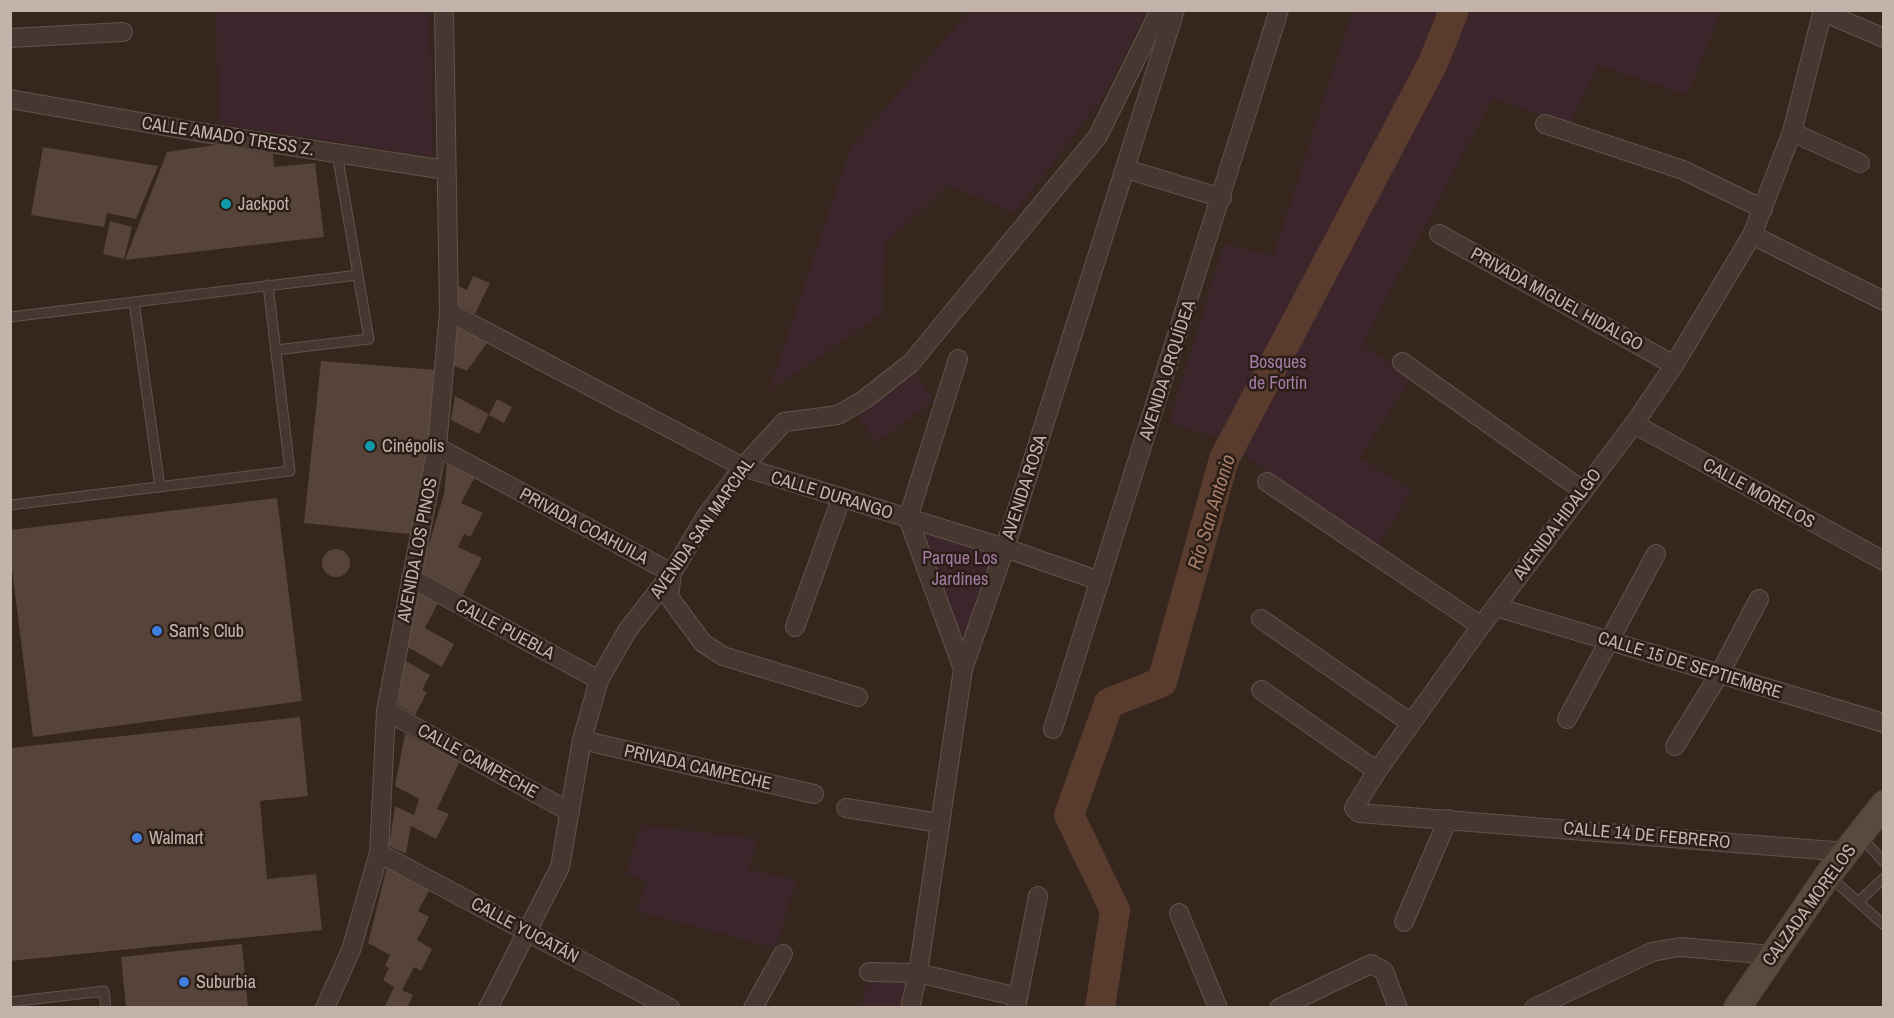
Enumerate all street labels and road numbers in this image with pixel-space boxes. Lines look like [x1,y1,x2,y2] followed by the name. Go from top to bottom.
[140,110,316,161] street label: CALLE AMADO TRESS Z.
[1467,241,1648,356] street label: PRIVADA MIGUEL HIDALGO
[1132,297,1201,444] street label: AVENIDA ORQUÍDEA
[995,431,1052,543] street label: AVENIDA ROSA
[1699,451,1820,534] street label: CALLE MORELOS
[643,452,760,604] street label: AVENIDA SAN MARCIAL
[1506,463,1607,585] street label: AVENIDA HIDALGO
[768,464,896,525] street label: CALLE DURANGO
[390,475,443,625] street label: AVENIDA LOS PINOS
[515,481,653,570] street label: PRIVADA COAHUILA
[451,592,559,665] street label: CALLE PUEBLA
[1595,625,1785,704] street label: CALLE 15 DE SEPTIEMBRE
[413,717,543,804] street label: CALLE CAMPECHE
[622,737,774,796] street label: PRIVADA CAMPECHE
[1563,815,1731,854] street label: CALLE 14 DE FEBRERO
[1756,839,1861,971] street label: CALZADA MORELOS
[467,891,584,969] street label: CALLE YUCATÁN

